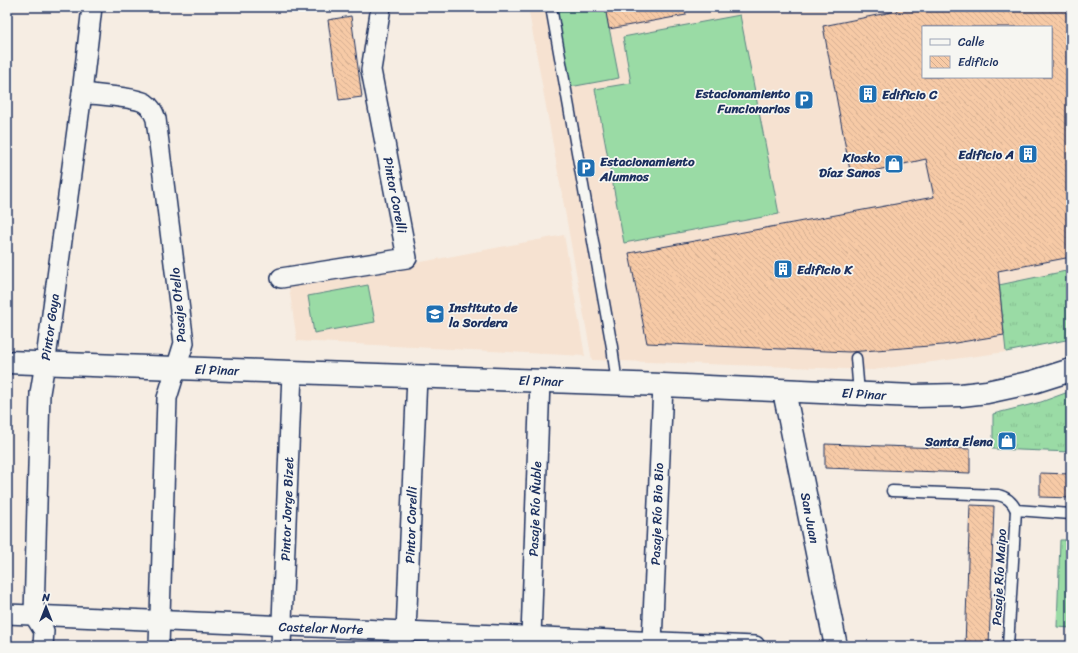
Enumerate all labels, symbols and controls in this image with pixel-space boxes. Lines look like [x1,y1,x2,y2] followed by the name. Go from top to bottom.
[922,26,1052,78] legend
[958,31,985,53] text: Calle
[958,51,998,73] text: Edificio
[695,82,791,120] place label: Estacionamiento Funcionarios
[857,83,879,105] building icon: Edificio C
[882,83,938,106] place label: Edificio C
[793,89,815,111] parking icon: Estacionamiento Funcionarios
[958,143,1014,166] place label: Edificio A
[1017,143,1039,165] building icon: Edificio A
[819,146,881,184] place label: Kiosko Díaz Sanos
[599,150,695,188] place label: Estacionamiento Alumnos
[883,153,905,175] shop icon: Kiosko Díaz Sanos
[376,155,414,235] street label: Pintor Corelli
[575,157,597,179] parking icon: Estacionamiento Alumnos
[772,258,794,280] building icon: Edificio K
[797,258,853,281] place label: Edificio K
[163,266,193,343] street label: Pasaje Otello
[34,292,66,362] street label: Pintor Goya
[448,296,518,334] place label: Instituto de la Sordera
[424,303,446,325] school or university icon: Instituto de la Sordera
[194,358,240,382] street label: El Pinar
[518,369,564,393] street label: El Pinar
[841,381,888,407] street label: El Pinar
[924,430,993,453] place label: Santa Elena
[996,430,1018,452] shop icon: Santa Elena
[274,456,300,561] street label: Pintor Jorge Bizet
[522,461,548,557] street label: Pasaje Río Ñuble
[644,462,670,566] street label: Pasaje Río Bio Bio
[398,486,424,564] street label: Pintor Corelli
[794,490,826,546] street label: San Juan
[985,528,1013,626] street label: Pasaje Río Maipo
[26,587,66,627] north arrow
[41,588,50,607] text: N
[278,615,364,641] street label: Castelar Norte

